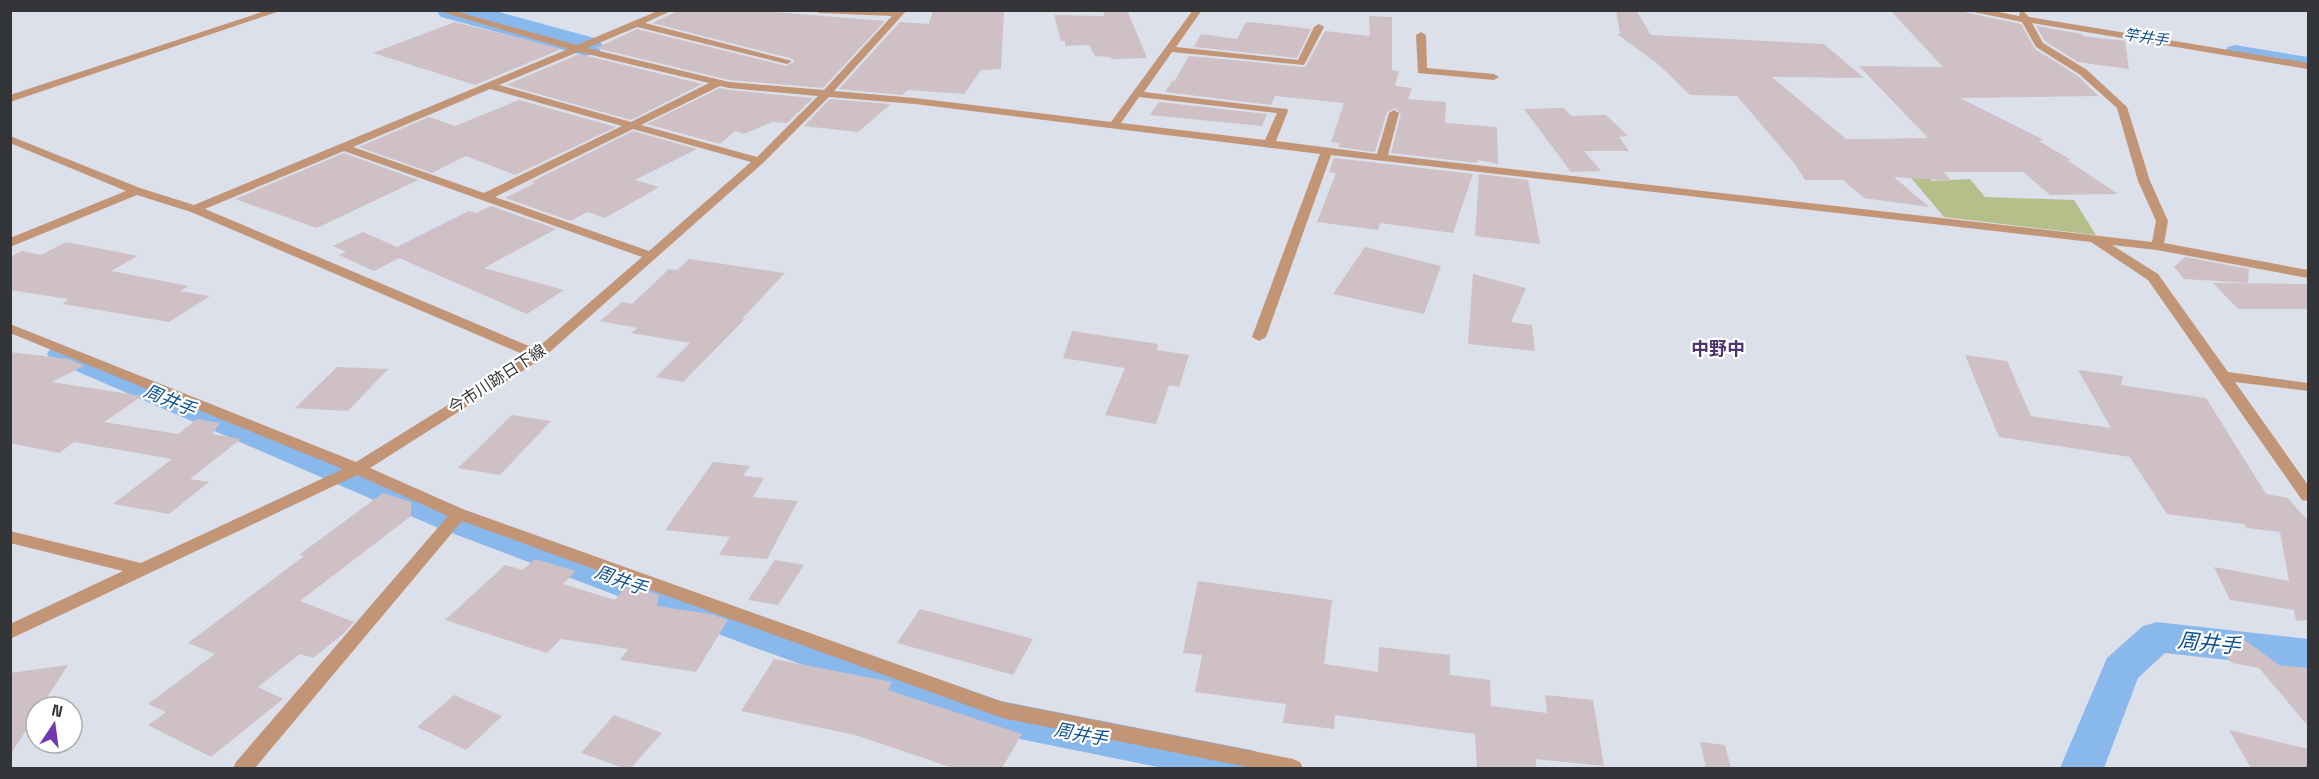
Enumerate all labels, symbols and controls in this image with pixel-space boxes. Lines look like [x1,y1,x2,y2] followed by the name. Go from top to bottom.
[2122,24,2171,50] water label: 竿井手
[1691,337,1745,360] district label: 中野中
[444,340,550,418] street label: 今市川跡日下線
[141,379,200,422] water label: 周井手
[592,560,651,600] water label: 周井手
[2176,626,2244,660] water label: 周井手
[24,695,84,755] north arrow
[50,699,65,722] text: N
[1052,718,1111,751] water label: 周井手

